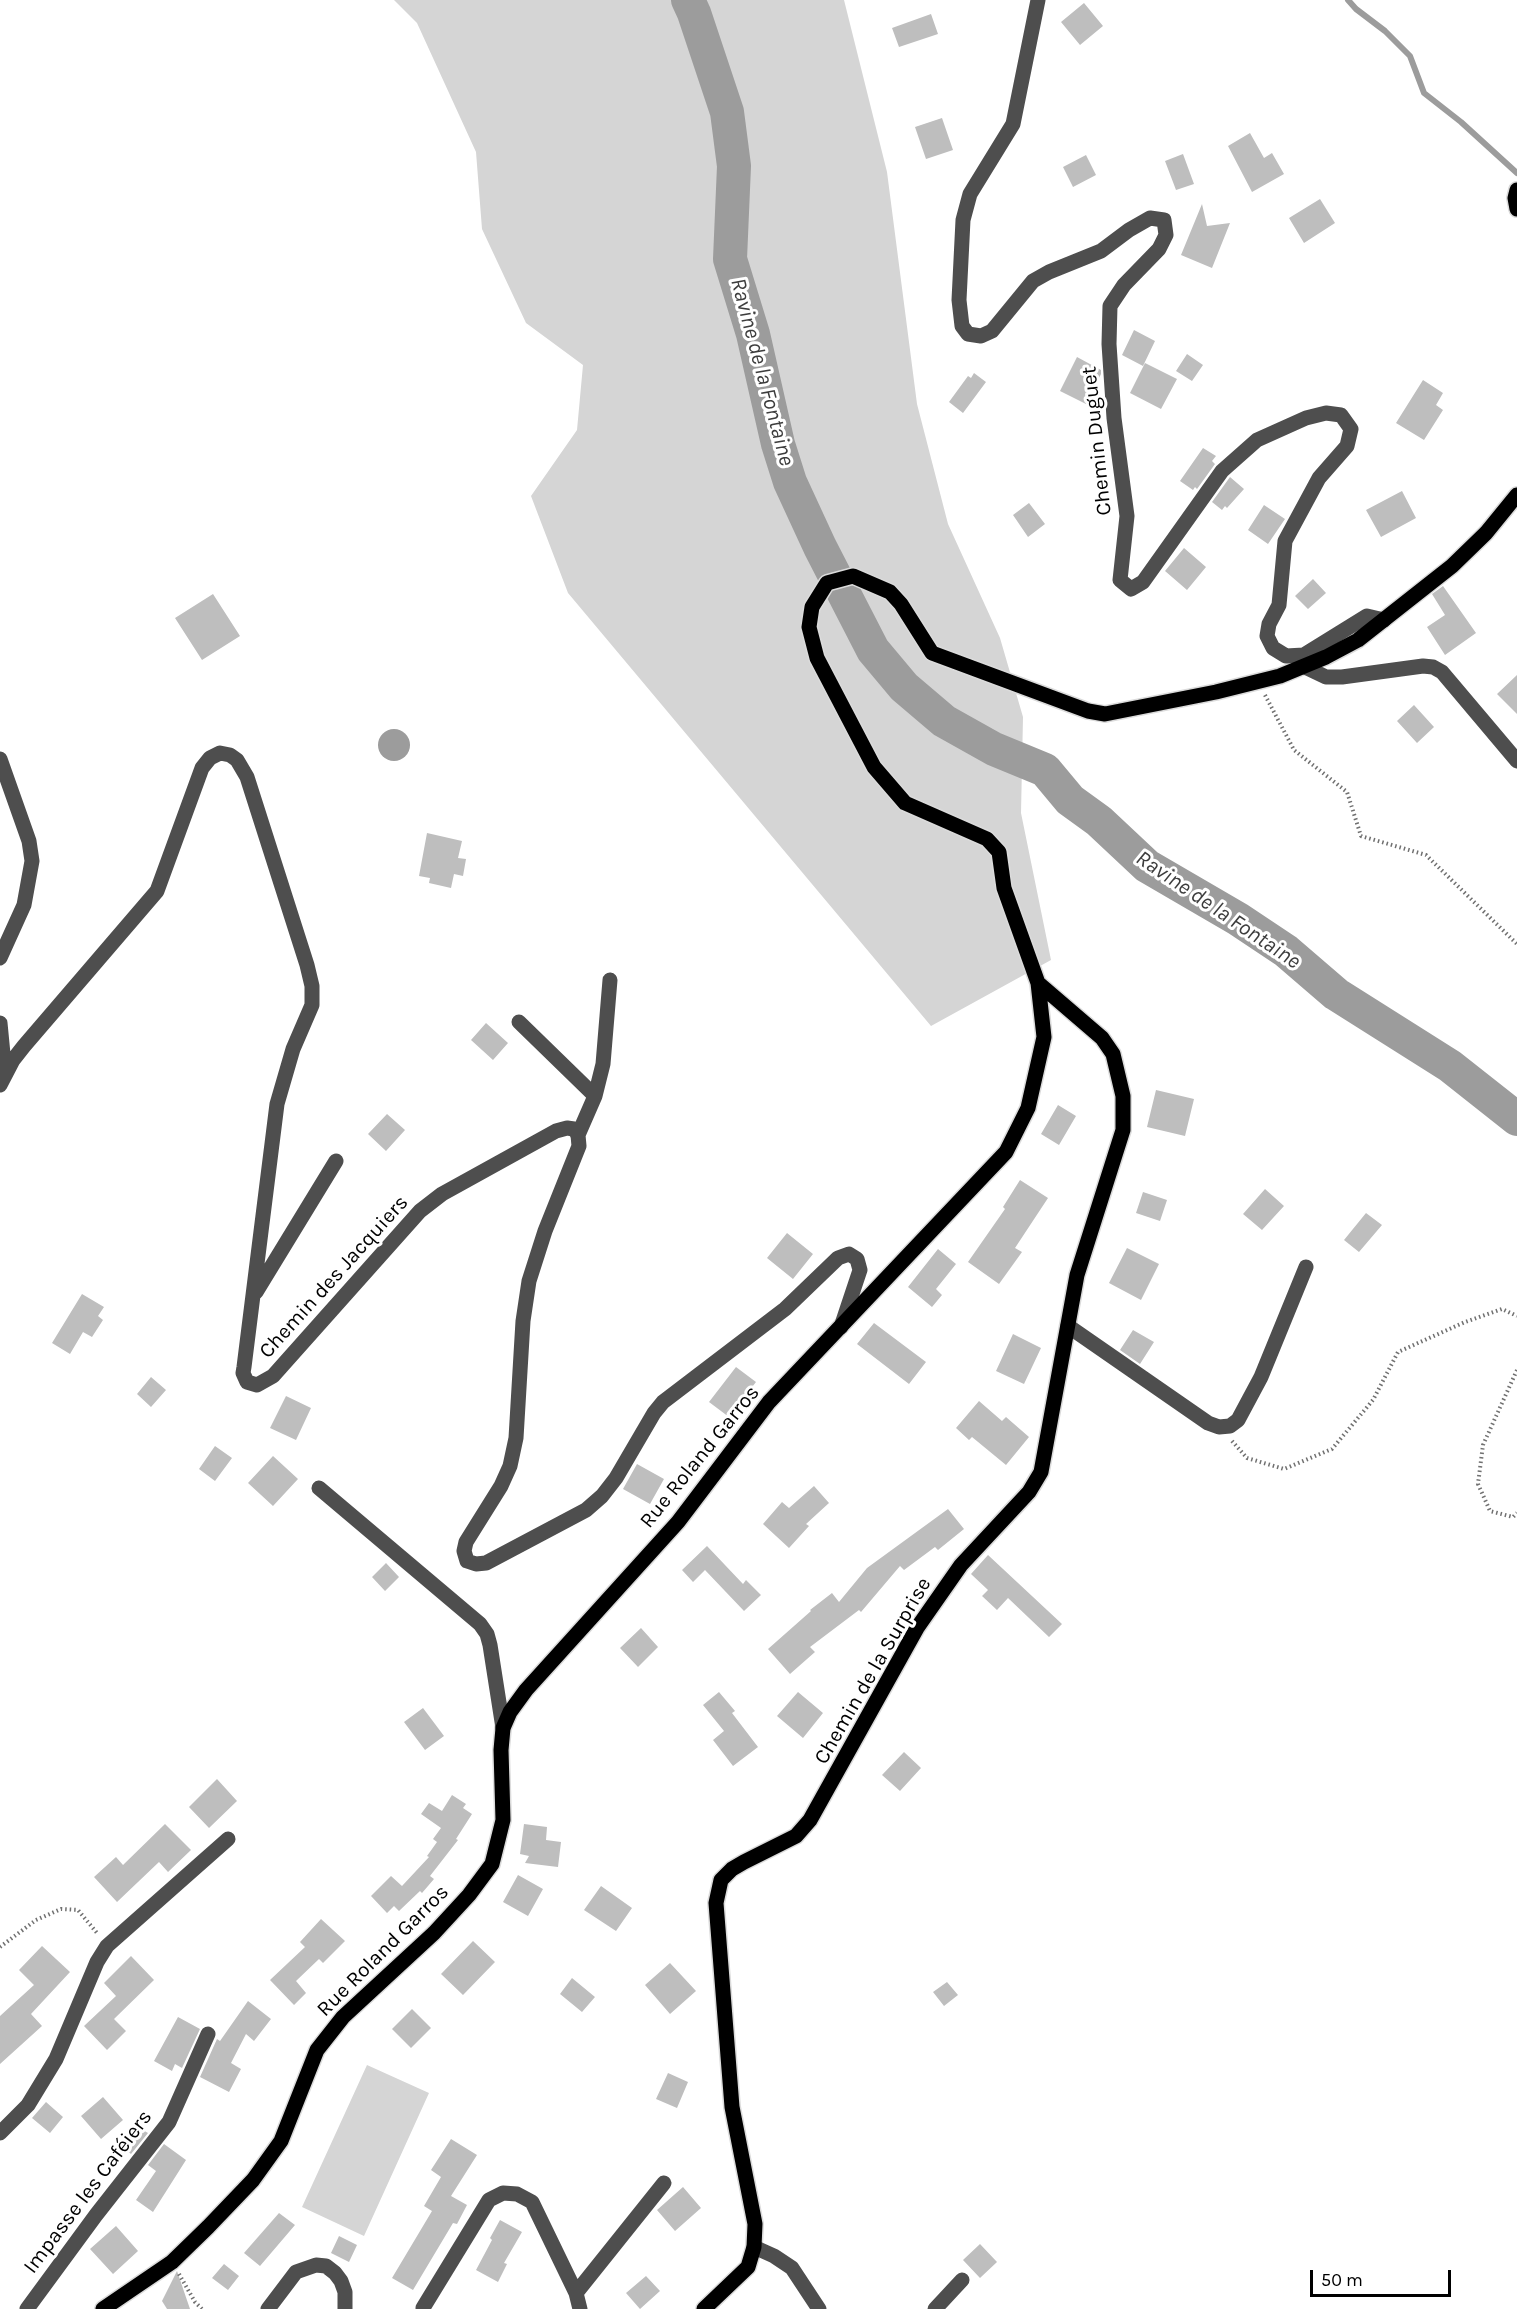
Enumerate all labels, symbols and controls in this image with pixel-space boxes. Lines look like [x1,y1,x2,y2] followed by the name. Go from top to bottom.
[724,275,800,469] water label: Ravine de la Fontaine
[1077,365,1117,517] street label: Chemin Duguet
[1131,845,1305,975] water label: Ravine de la Fontaine
[254,1190,414,1364] street label: Chemin des Jacquiers
[635,1381,765,1533] street label: Rue Roland Garros
[809,1573,937,1769] street label: Chemin de la Surprise
[312,1880,454,2022] street label: Rue Roland Garros
[18,2105,158,2279] street label: Impasse les Caféiers
[1313,2258,1454,2296] scale bar
[1321,2269,1363,2291] text: 50 m

